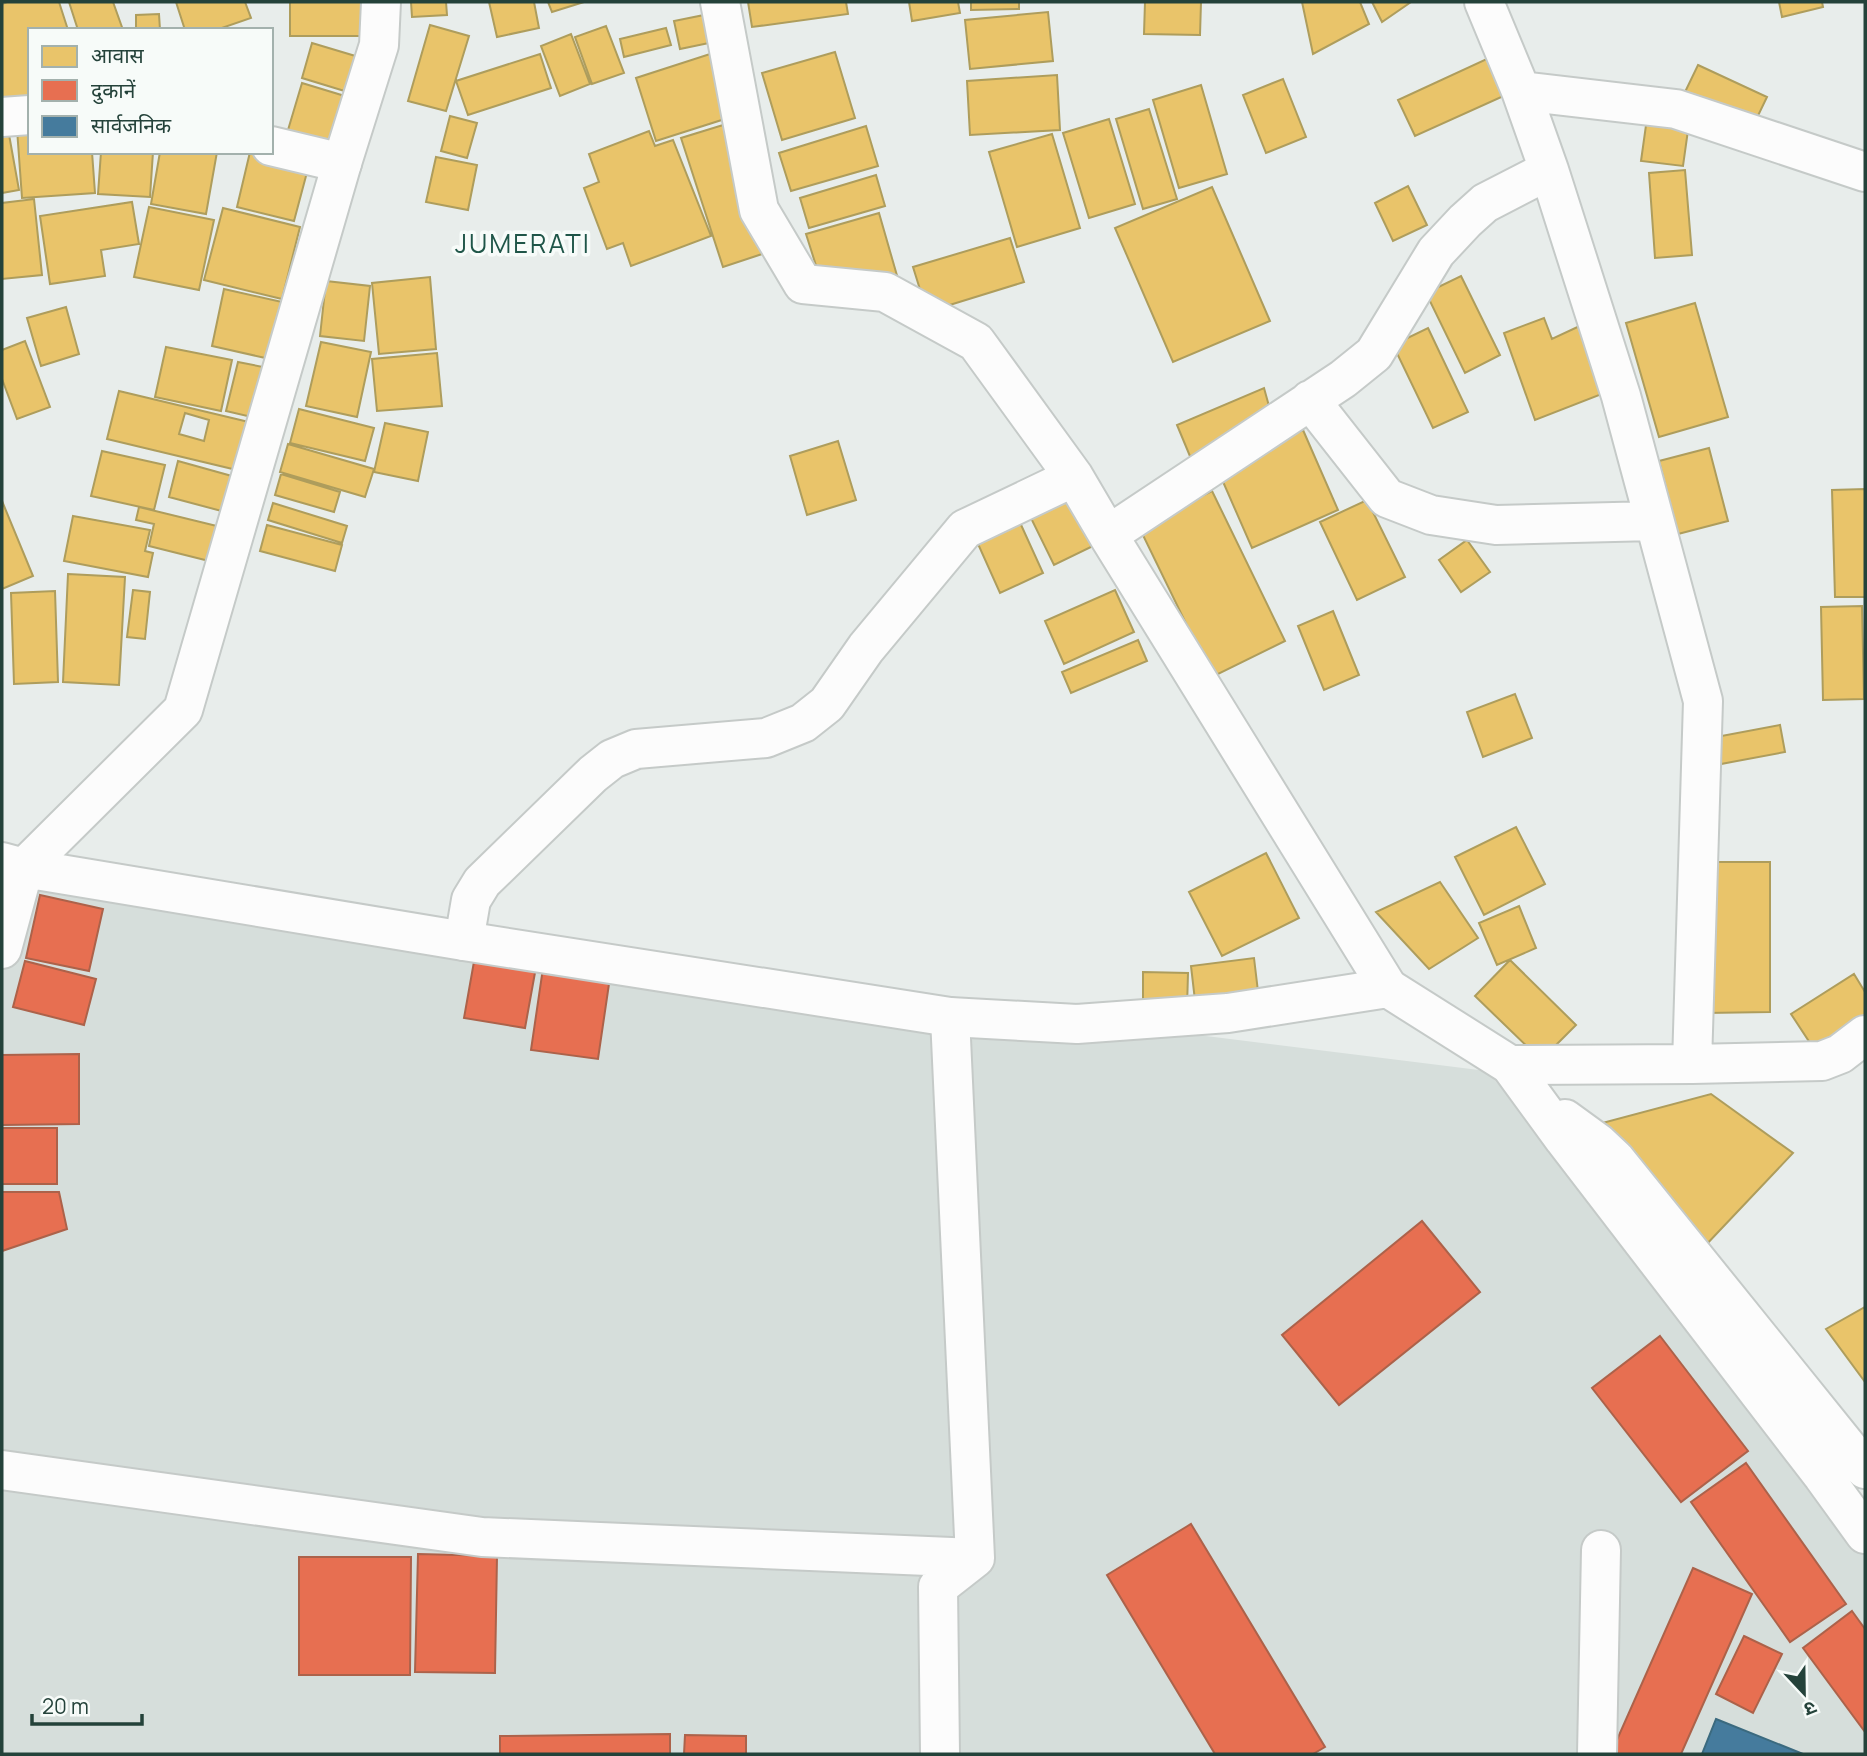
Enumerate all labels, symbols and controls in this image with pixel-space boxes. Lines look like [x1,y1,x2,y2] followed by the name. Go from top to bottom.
[28,28,273,154] legend
[91,41,145,69] text: आवास
[91,76,136,105] text: दुकानें
[91,111,172,139] text: सार्वजनिक
[455,225,591,261] district label: JUMERATI
[1769,1658,1839,1728] north arrow
[32,1682,142,1726] scale bar
[42,1692,89,1720] text: 20 m
[1800,1695,1820,1723] text: उ

